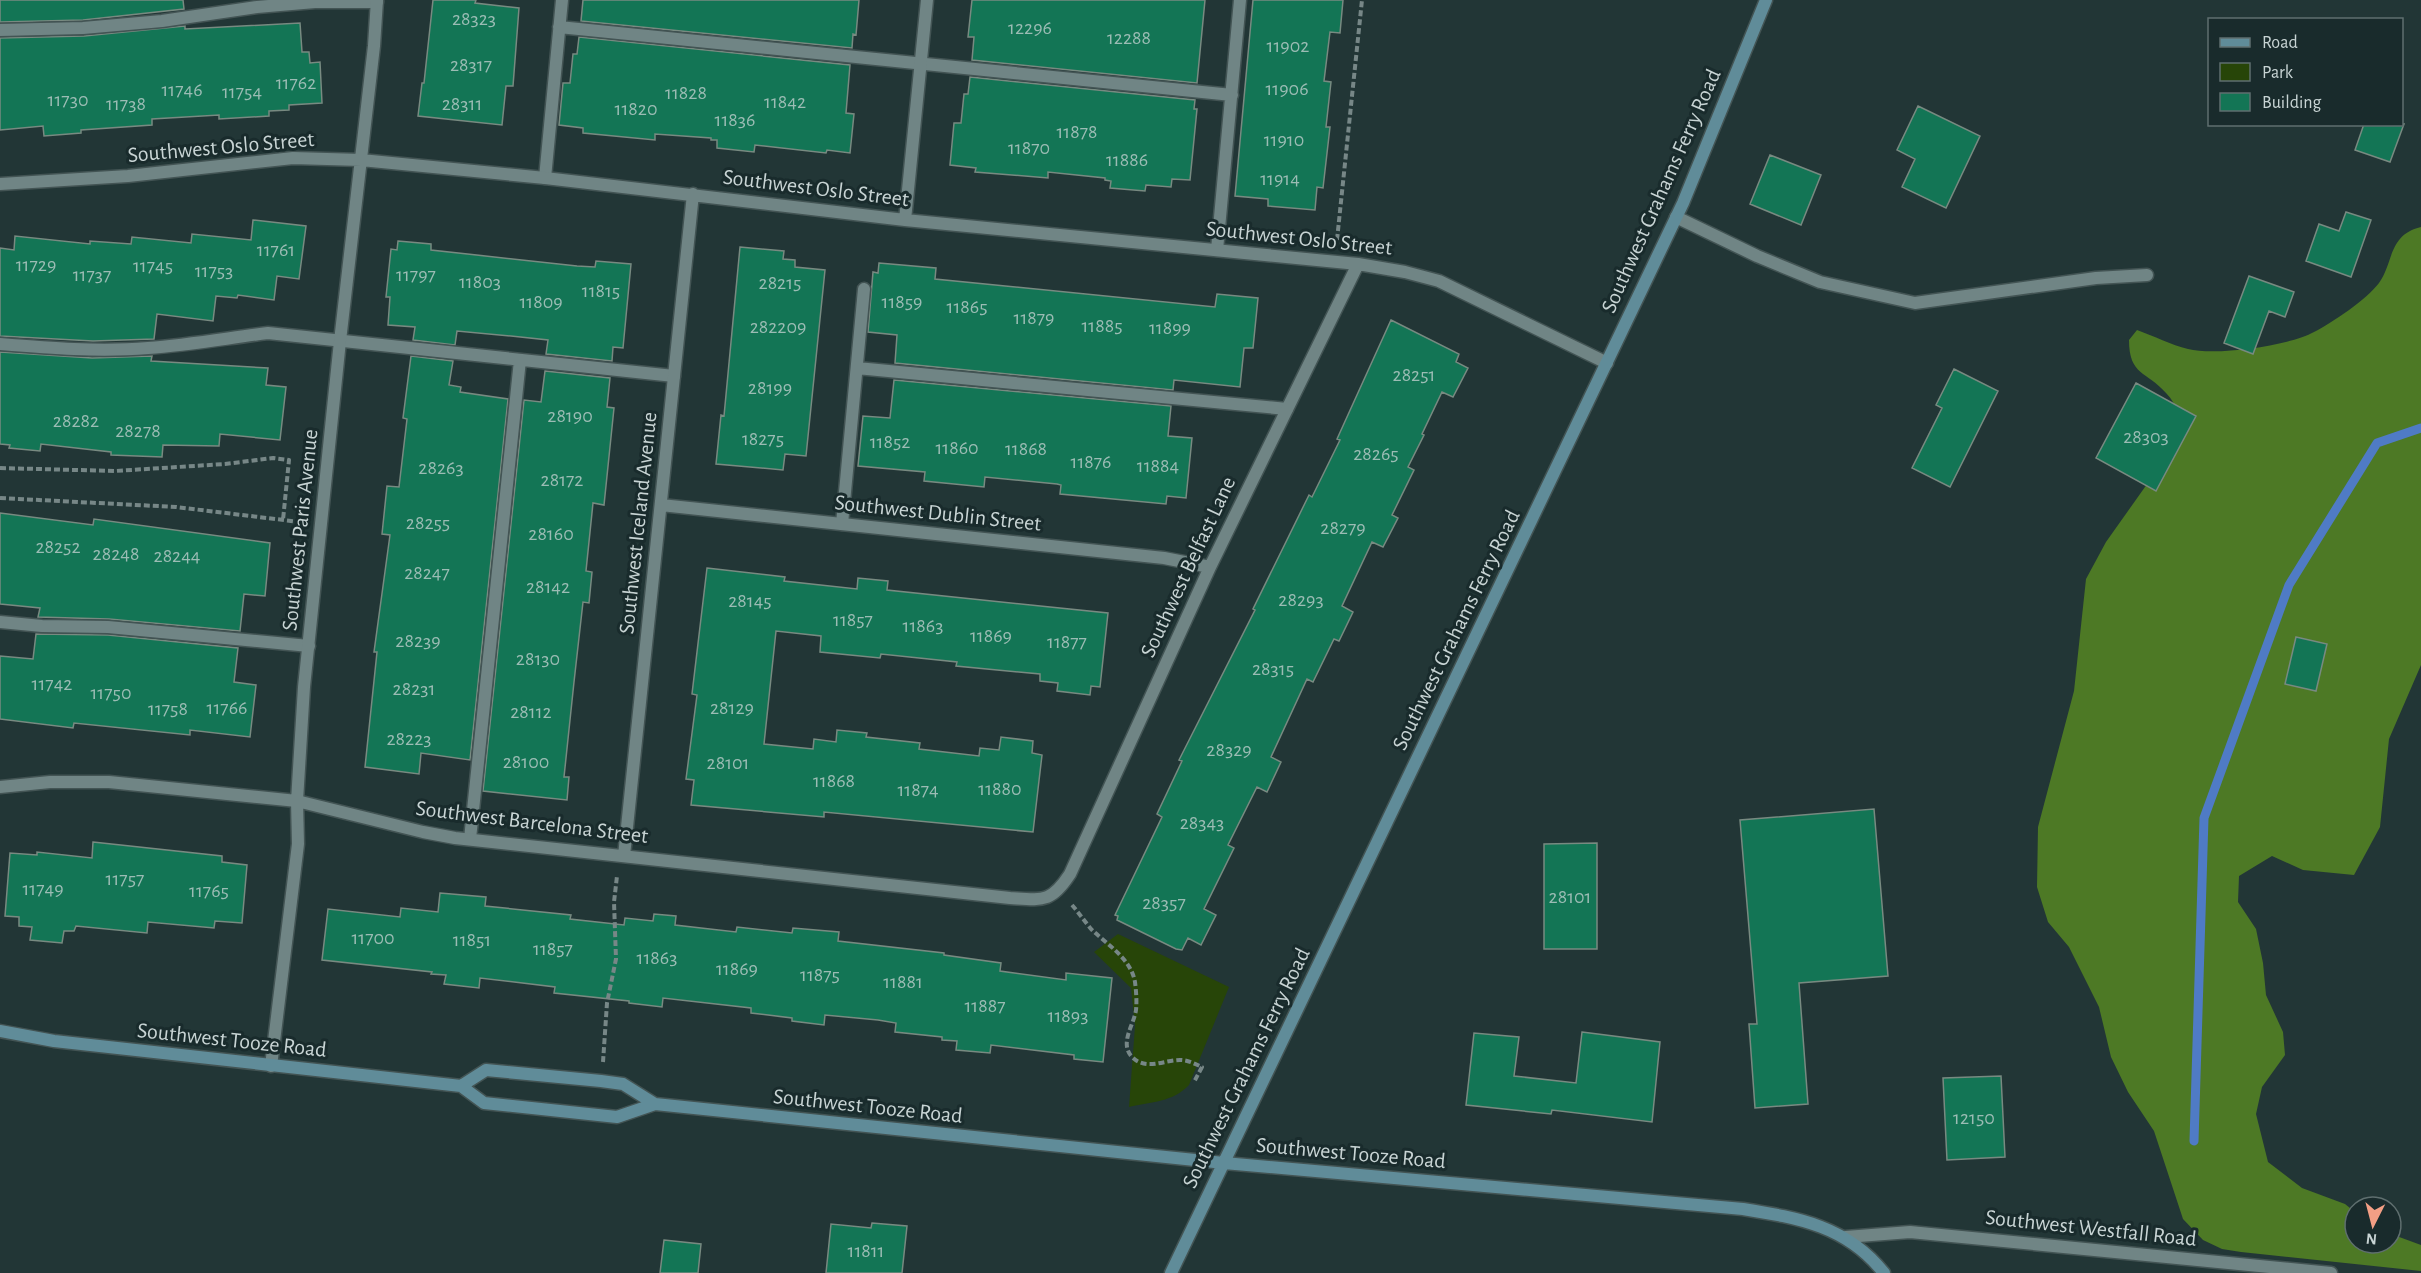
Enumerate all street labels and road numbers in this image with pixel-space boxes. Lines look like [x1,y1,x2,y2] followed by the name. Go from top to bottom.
[1597,66,1725,316] street label: Southwest Grahams Ferry Road
[127,128,315,166] street label: Southwest Oslo Street
[722,166,910,210] street label: Southwest Oslo Street
[1205,217,1393,259] street label: Southwest Oslo Street
[615,411,661,635] street label: Southwest Iceland Avenue
[278,428,322,632] street label: Southwest Paris Avenue
[1136,473,1240,661] street label: Southwest Belfast Lane
[834,491,1042,535] street label: Southwest Dublin Street
[1388,506,1524,754] street label: Southwest Grahams Ferry Road
[415,797,649,847] street label: Southwest Barcelona Street
[1178,944,1314,1192] street label: Southwest Grahams Ferry Road
[136,1019,328,1061] street label: Southwest Tooze Road
[772,1085,964,1127] street label: Southwest Tooze Road
[1255,1134,1447,1172] street label: Southwest Tooze Road
[1984,1206,2198,1250] street label: Southwest Westfall Road

